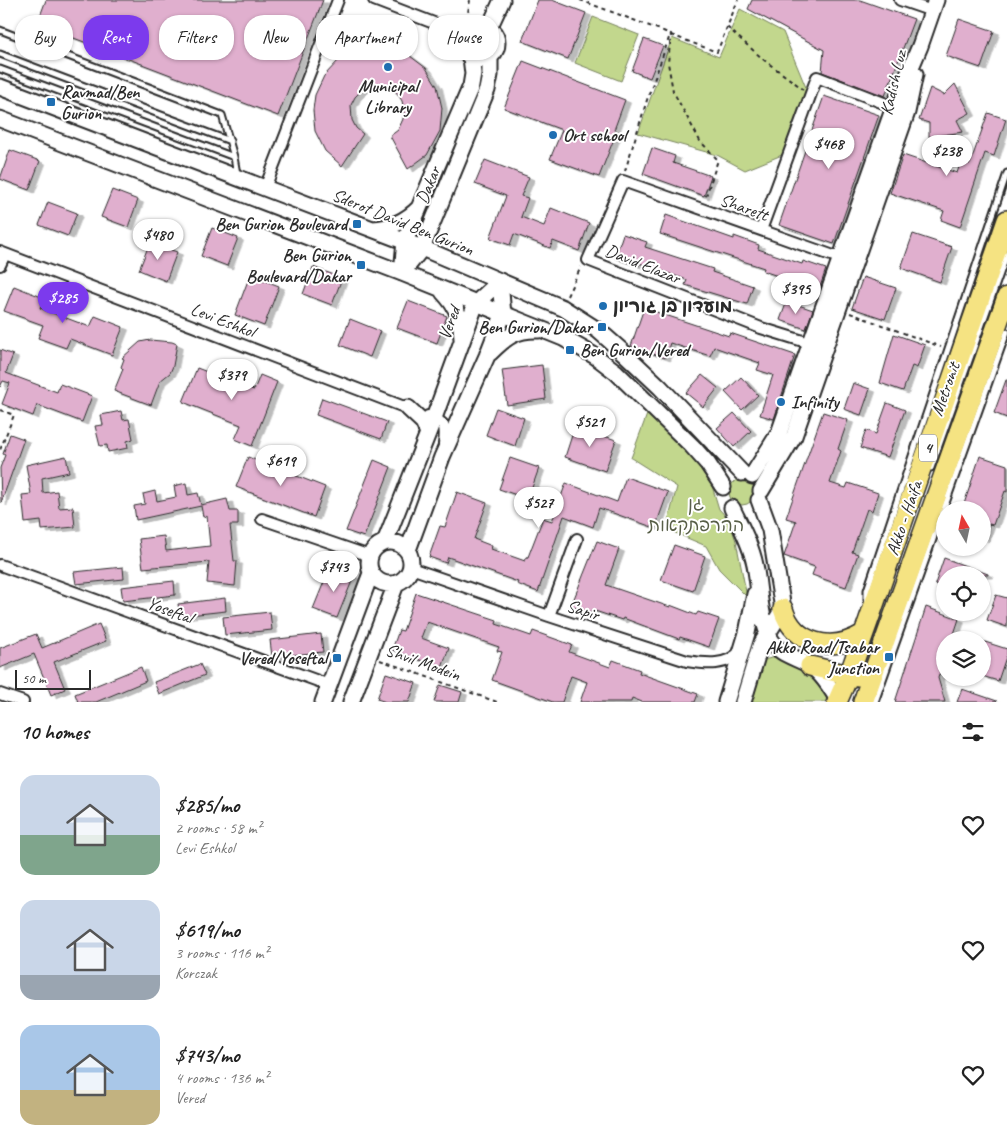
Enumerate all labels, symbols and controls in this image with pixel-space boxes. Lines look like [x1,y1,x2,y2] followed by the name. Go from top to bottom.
[15,15,73,60] chip: Buy
[83,15,149,60] chip: Rent
[159,15,234,60] chip: Filters
[244,15,306,60] chip: New
[316,15,418,60] chip: Apartment
[428,15,499,60] chip: House
[875,46,912,117] street label: Kadish Luz
[382,61,394,73] marker: Municipal Library
[358,75,422,118] place label: Municipal Library
[61,81,140,124] place label: Ravmad/Ben Gurion
[45,96,57,108] marker: Ravmad/Ben Gurion
[563,124,630,146] place label: Ort school
[799,128,859,170] pin: $468
[547,129,559,141] marker: Ort school
[814,134,844,154] text: $468
[917,134,977,177] pin: $238
[933,141,961,161] text: $238
[411,162,446,207] street label: Dakar
[329,184,478,261] street label: Sderot David Ben Gurion
[717,188,773,227] street label: Sharett
[215,213,350,235] place label: Ben Gurion Boulevard
[128,218,188,261] pin: $480
[351,218,363,230] marker: Ben Gurion Boulevard
[144,225,172,245] text: $480
[602,239,685,289] street label: David Elazar
[246,244,354,287] place label: Ben Gurion Boulevard/Dakar
[355,259,367,271] marker: Ben Gurion Boulevard/Dakar
[766,272,826,315] pin: $395
[782,279,810,299] text: $395
[33,282,93,324] pin: $285
[49,288,77,308] text: $285
[613,295,732,317] place label: מועדון בן גוריון
[188,298,261,343] street label: Levi Eshkol
[597,300,609,312] marker: מועדון בן גוריון
[433,301,466,343] street label: Vered
[478,316,595,338] place label: Ben Gurion/Dakar
[596,321,608,333] marker: Ben Gurion/Dakar
[580,339,692,361] place label: Ben Gurion/Vered
[564,344,576,356] marker: Ben Gurion/Vered
[925,357,965,419] street label: Metronit
[202,358,262,401] pin: $379
[218,365,246,385] text: $379
[791,391,840,413] place label: Infinity
[775,396,787,408] marker: Infinity
[560,406,620,448] pin: $521
[576,412,604,432] text: $521
[919,434,937,462] road number: 4
[251,444,311,487] pin: $619
[267,451,295,471] text: $619
[881,476,927,558] street label: Akko - Haifa
[509,486,569,529] pin: $527
[525,493,553,513] text: $527
[647,493,744,536] park label: גן ההרפתקאות
[936,501,991,556] north arrow
[936,501,991,686] map controls
[304,550,364,593] pin: $743
[320,557,348,577] text: $743
[936,566,991,621] button: locate
[144,592,199,629] street label: Yoseftal
[564,594,604,626] street label: Sapir
[936,631,991,686] button: layers
[766,636,882,679] place label: Akko Road/Tsabar Junction
[383,638,464,686] street label: Shvil Modein
[239,647,331,669] place label: Vered/Yoseftal
[883,651,895,663] marker: Akko Road/Tsabar Junction
[331,652,343,664] marker: Vered/Yoseftal
[15,667,91,690] scale bar
[22,670,46,687] text: 50 m
[959,718,987,746] icon: filters
[20,719,89,745] text: 10 homes
[175,792,239,818] text: $285/mo
[60,795,120,855] icon: home
[959,811,987,839] icon: heart
[175,818,261,838] text: 2 rooms · 58 m²
[175,838,235,858] text: Levi Eshkol
[175,917,240,943] text: $619/mo
[60,920,120,980] icon: home
[959,936,987,964] icon: heart
[175,943,269,963] text: 3 rooms · 116 m²
[175,963,217,983] text: Korczak
[175,1042,240,1068] text: $743/mo
[60,1045,120,1105] icon: home
[959,1061,987,1089] icon: heart
[175,1068,269,1088] text: 4 rooms · 136 m²
[175,1088,205,1108] text: Vered

